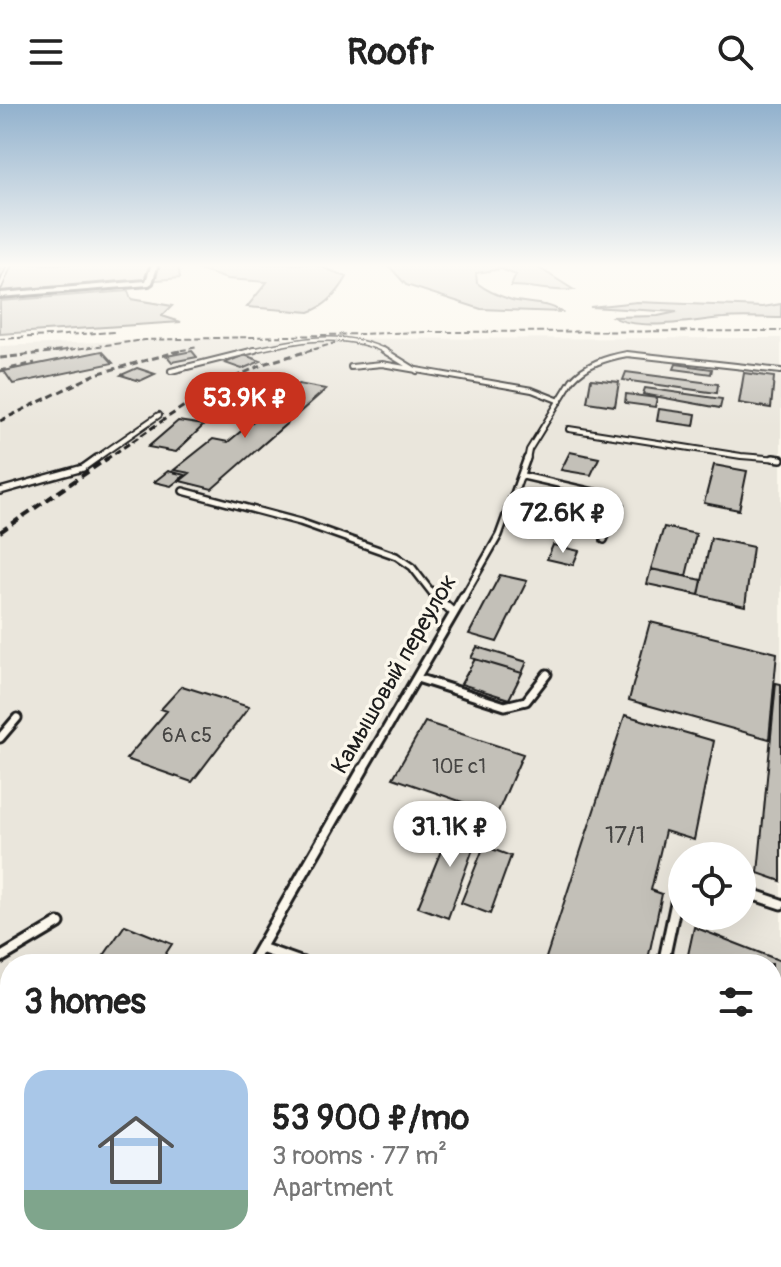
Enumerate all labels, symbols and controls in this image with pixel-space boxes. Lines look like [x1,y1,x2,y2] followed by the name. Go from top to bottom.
[24,30,68,74] icon: menu
[347,30,434,75] text: Roofr
[713,30,757,74] icon: search
[171,372,319,440] pin: 53.9K ₽
[203,382,287,414] text: 53.9K ₽
[489,487,637,555] pin: 72.6K ₽
[520,497,606,529] text: 72.6K ₽
[325,569,463,779] street label: Камышовый переулок
[162,723,212,748] house number: 6А с5
[432,754,486,779] house number: 10Е с1
[376,801,524,869] pin: 31.1K ₽
[411,811,489,843] text: 31.1K ₽
[605,821,645,850] house number: 17/1
[668,842,756,930] map controls
[668,842,756,930] button: locate
[714,980,758,1024] icon: filters
[24,981,146,1024] text: 3 homes
[272,1097,469,1140] text: 53 900 ₽/mo
[88,1102,184,1198] icon: home
[272,1140,447,1172] text: 3 rooms · 77 m²
[272,1172,393,1204] text: Apartment

